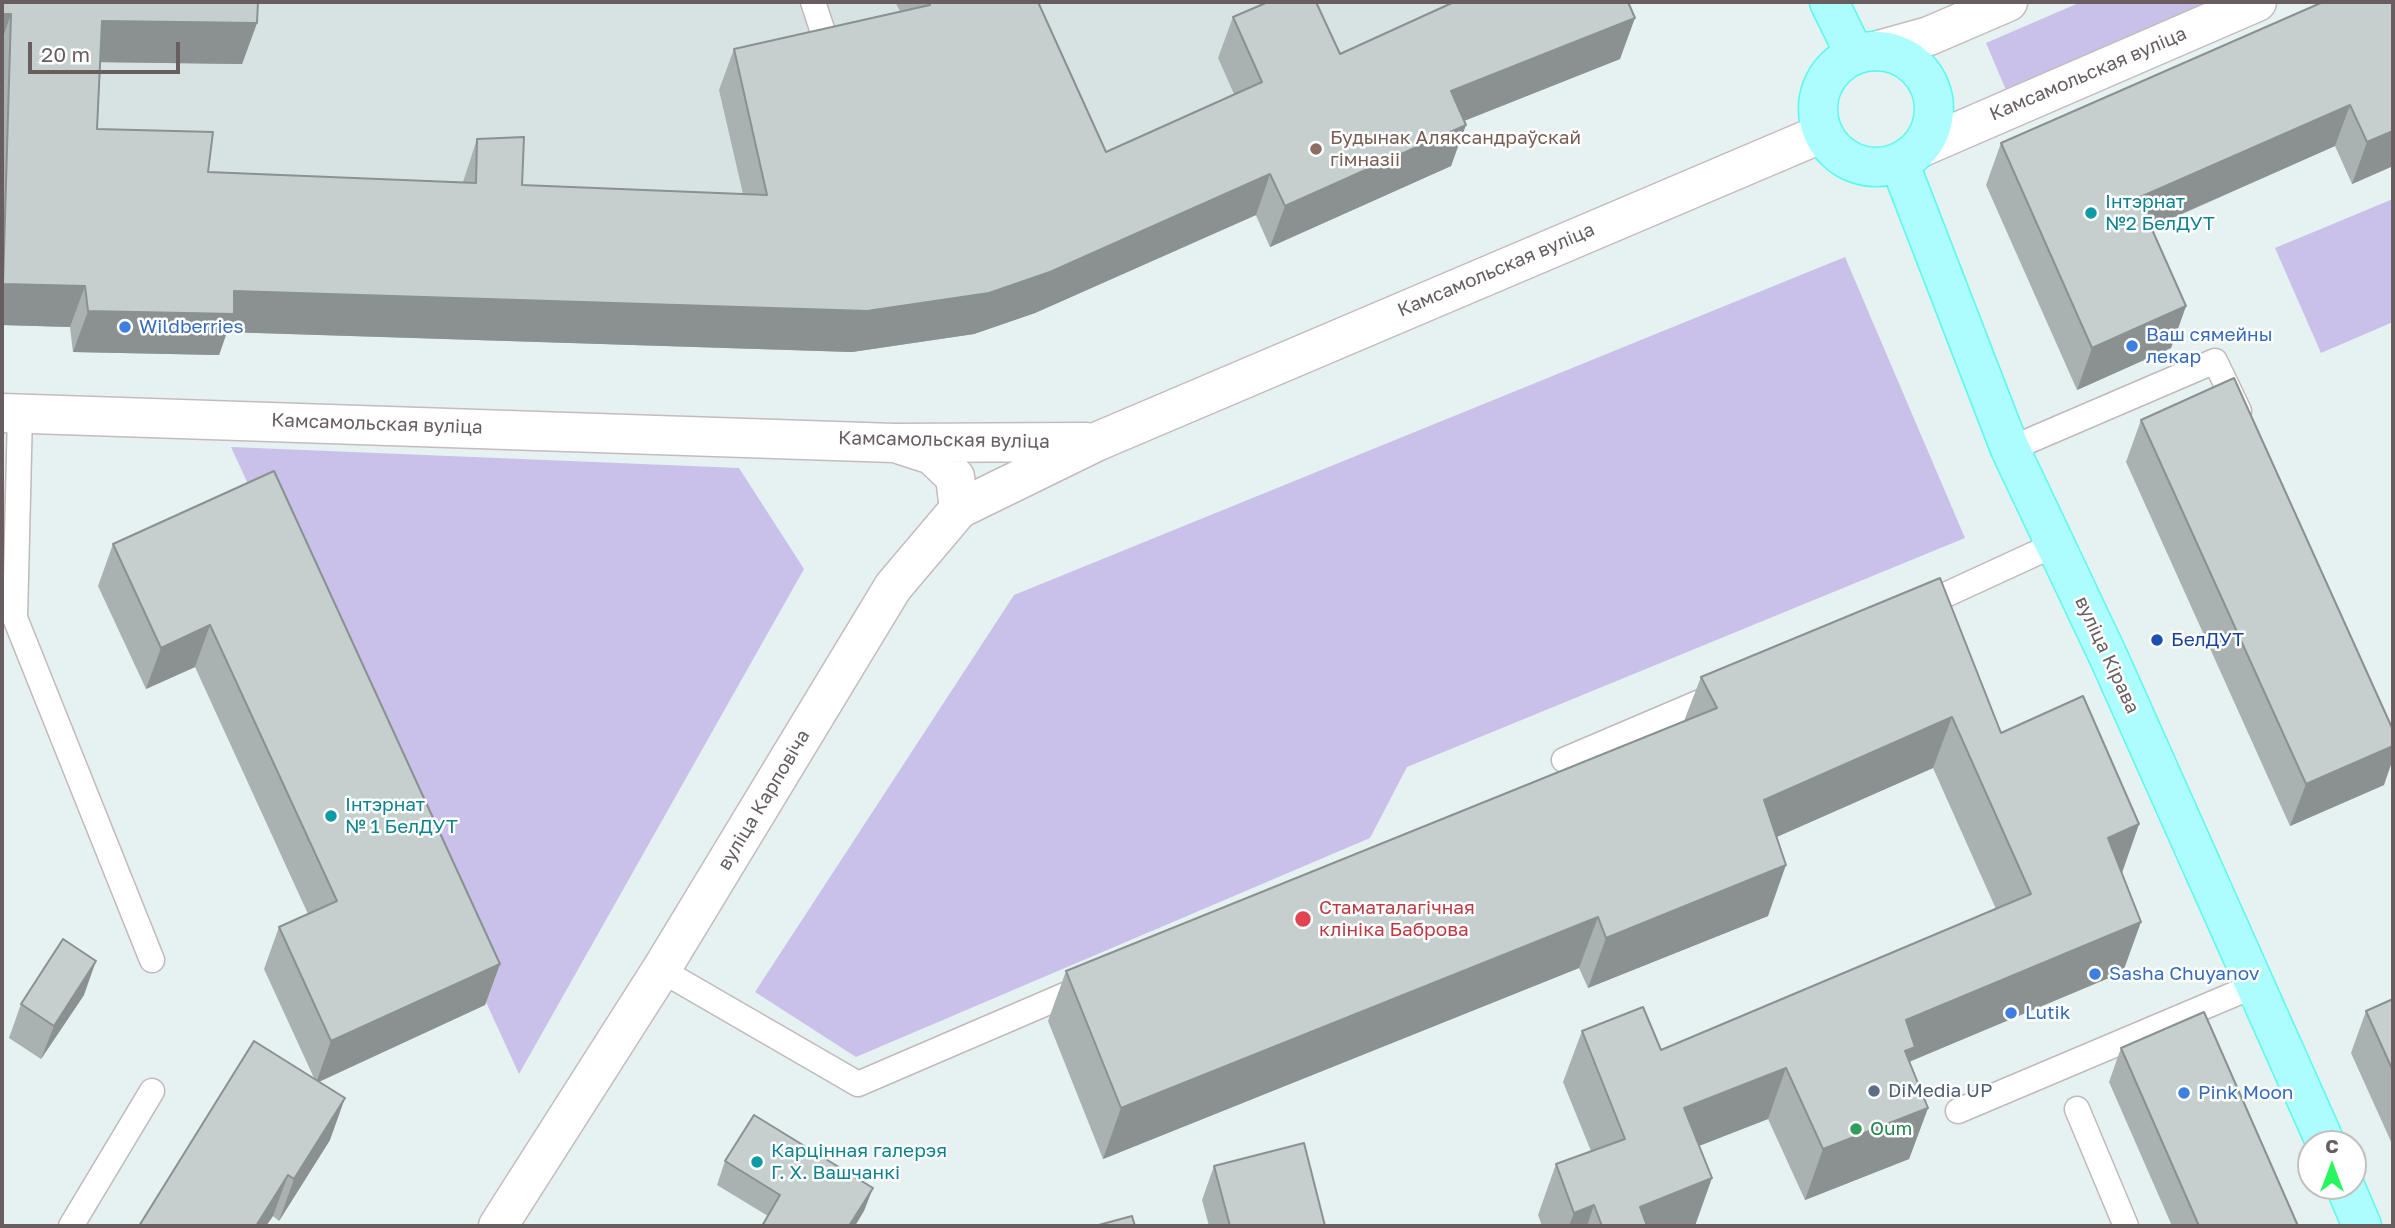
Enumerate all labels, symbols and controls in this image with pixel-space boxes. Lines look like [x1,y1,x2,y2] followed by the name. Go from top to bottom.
[1986,22,2190,126] street label: Камсамольская вуліца
[32,28,184,72] scale bar
[41,41,90,67] text: 20 m
[1330,127,1581,171] place label: Будынак Аляксандраўскай гімназіі
[1308,141,1324,157] marker: Будынак Аляксандраўскай гімназіі
[2105,191,2215,235] place label: Інтэрнат №2 БелДУТ
[2083,205,2099,221] marker: Інтэрнат №2 БелДУТ
[1394,218,1598,322] street label: Камсамольская вуліца
[139,316,244,338] place label: Wildberries
[117,319,133,335] marker: Wildberries
[2146,324,2273,368] place label: Ваш сямейны лекар
[2124,338,2140,354] marker: Ваш сямейны лекар
[271,409,483,439] street label: Камсамольская вуліца
[838,427,1050,453] street label: Камсамольская вуліца
[2070,593,2144,717] street label: вуліца Кірава
[2171,629,2244,651] place label: БелДУТ
[2149,632,2165,648] marker: БелДУТ
[713,726,815,874] street label: вуліца Карповіча
[345,794,458,838] place label: Інтэрнат № 1 БелДУТ
[323,808,339,824] marker: Інтэрнат № 1 БелДУТ
[1319,897,1475,941] place label: Стаматалагічная клініка Баброва
[1293,909,1313,929] marker: Стаматалагічная клініка Баброва
[2109,963,2259,985] place label: Sasha Chuyanov
[2087,966,2103,982] marker: Sasha Chuyanov
[2025,1002,2070,1024] place label: Lutik
[2003,1005,2019,1021] marker: Lutik
[1888,1080,1992,1102] place label: DiMedia UP
[2198,1082,2294,1104] place label: Pink Moon
[1866,1083,1882,1099] marker: DiMedia UP
[2176,1085,2192,1101] marker: Pink Moon
[1870,1118,1912,1140] place label: Oum
[1848,1121,1864,1137] marker: Oum
[2297,1130,2367,1200] north arrow
[2325,1134,2339,1157] text: С
[771,1140,947,1184] place label: Карцінная галерэя Г. Х. Вашчанкі
[749,1154,765,1170] marker: Карцінная галерэя Г. Х. Вашчанкі

